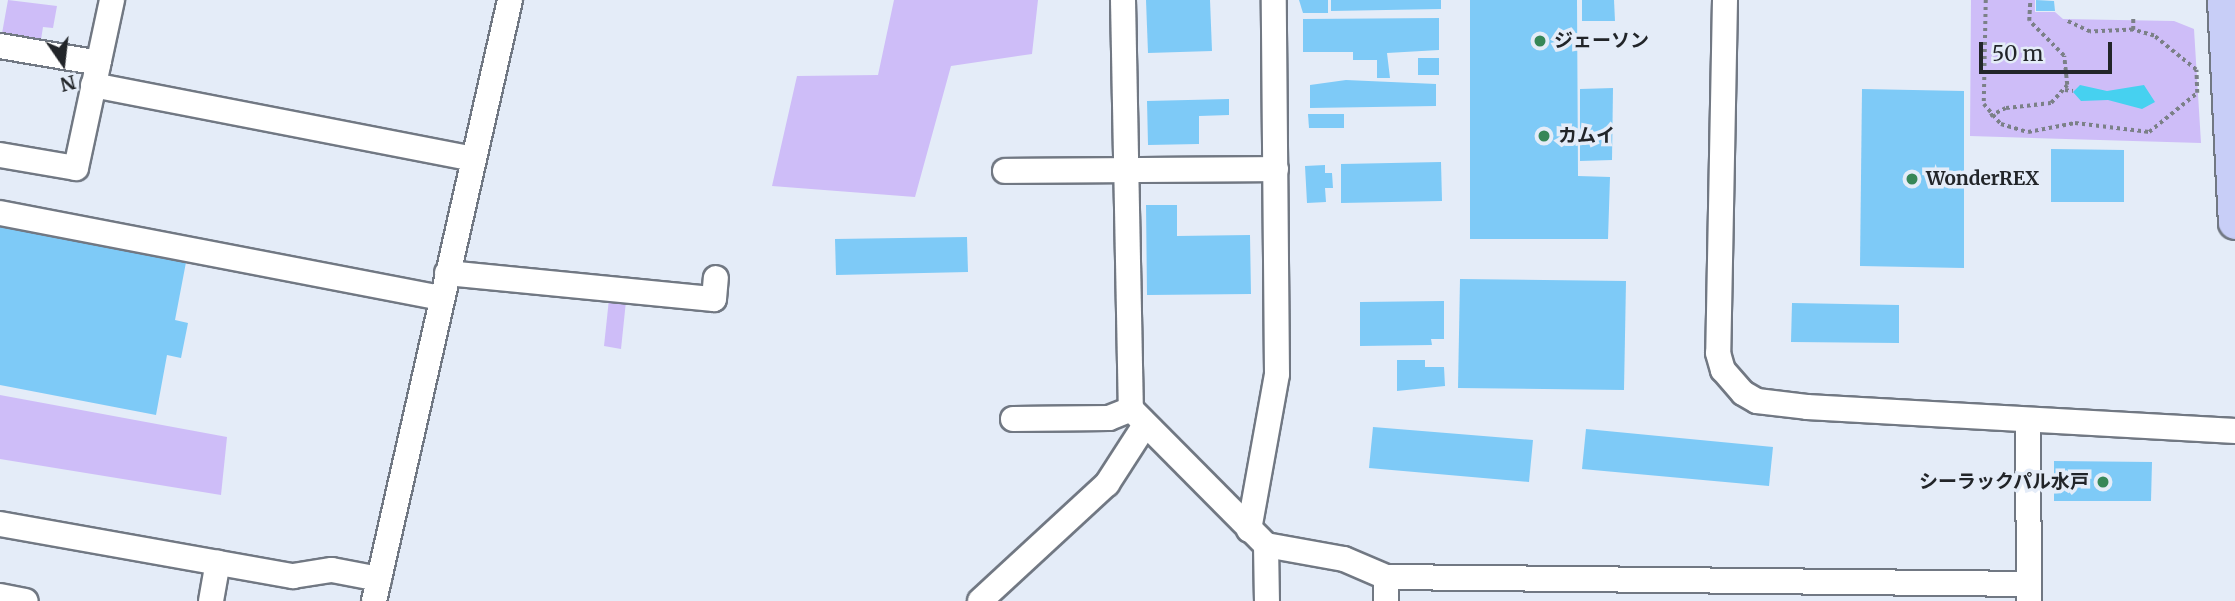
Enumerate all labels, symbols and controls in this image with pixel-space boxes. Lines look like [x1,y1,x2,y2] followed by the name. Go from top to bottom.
[28,28,98,98] north arrow
[1983,28,2116,72] scale bar
[1554,30,1649,52] place label: ジェーソン
[1532,33,1548,49] marker: ジェーソン
[1992,40,2043,67] text: 50 m
[58,70,78,97] text: N
[1558,125,1615,147] place label: カムイ
[1536,128,1552,144] marker: カムイ
[1926,168,2039,190] place label: WonderREX
[1904,171,1920,187] marker: WonderREX
[1918,471,2089,493] place label: シーラックパル水戸
[2095,474,2111,490] marker: シーラックパル水戸

